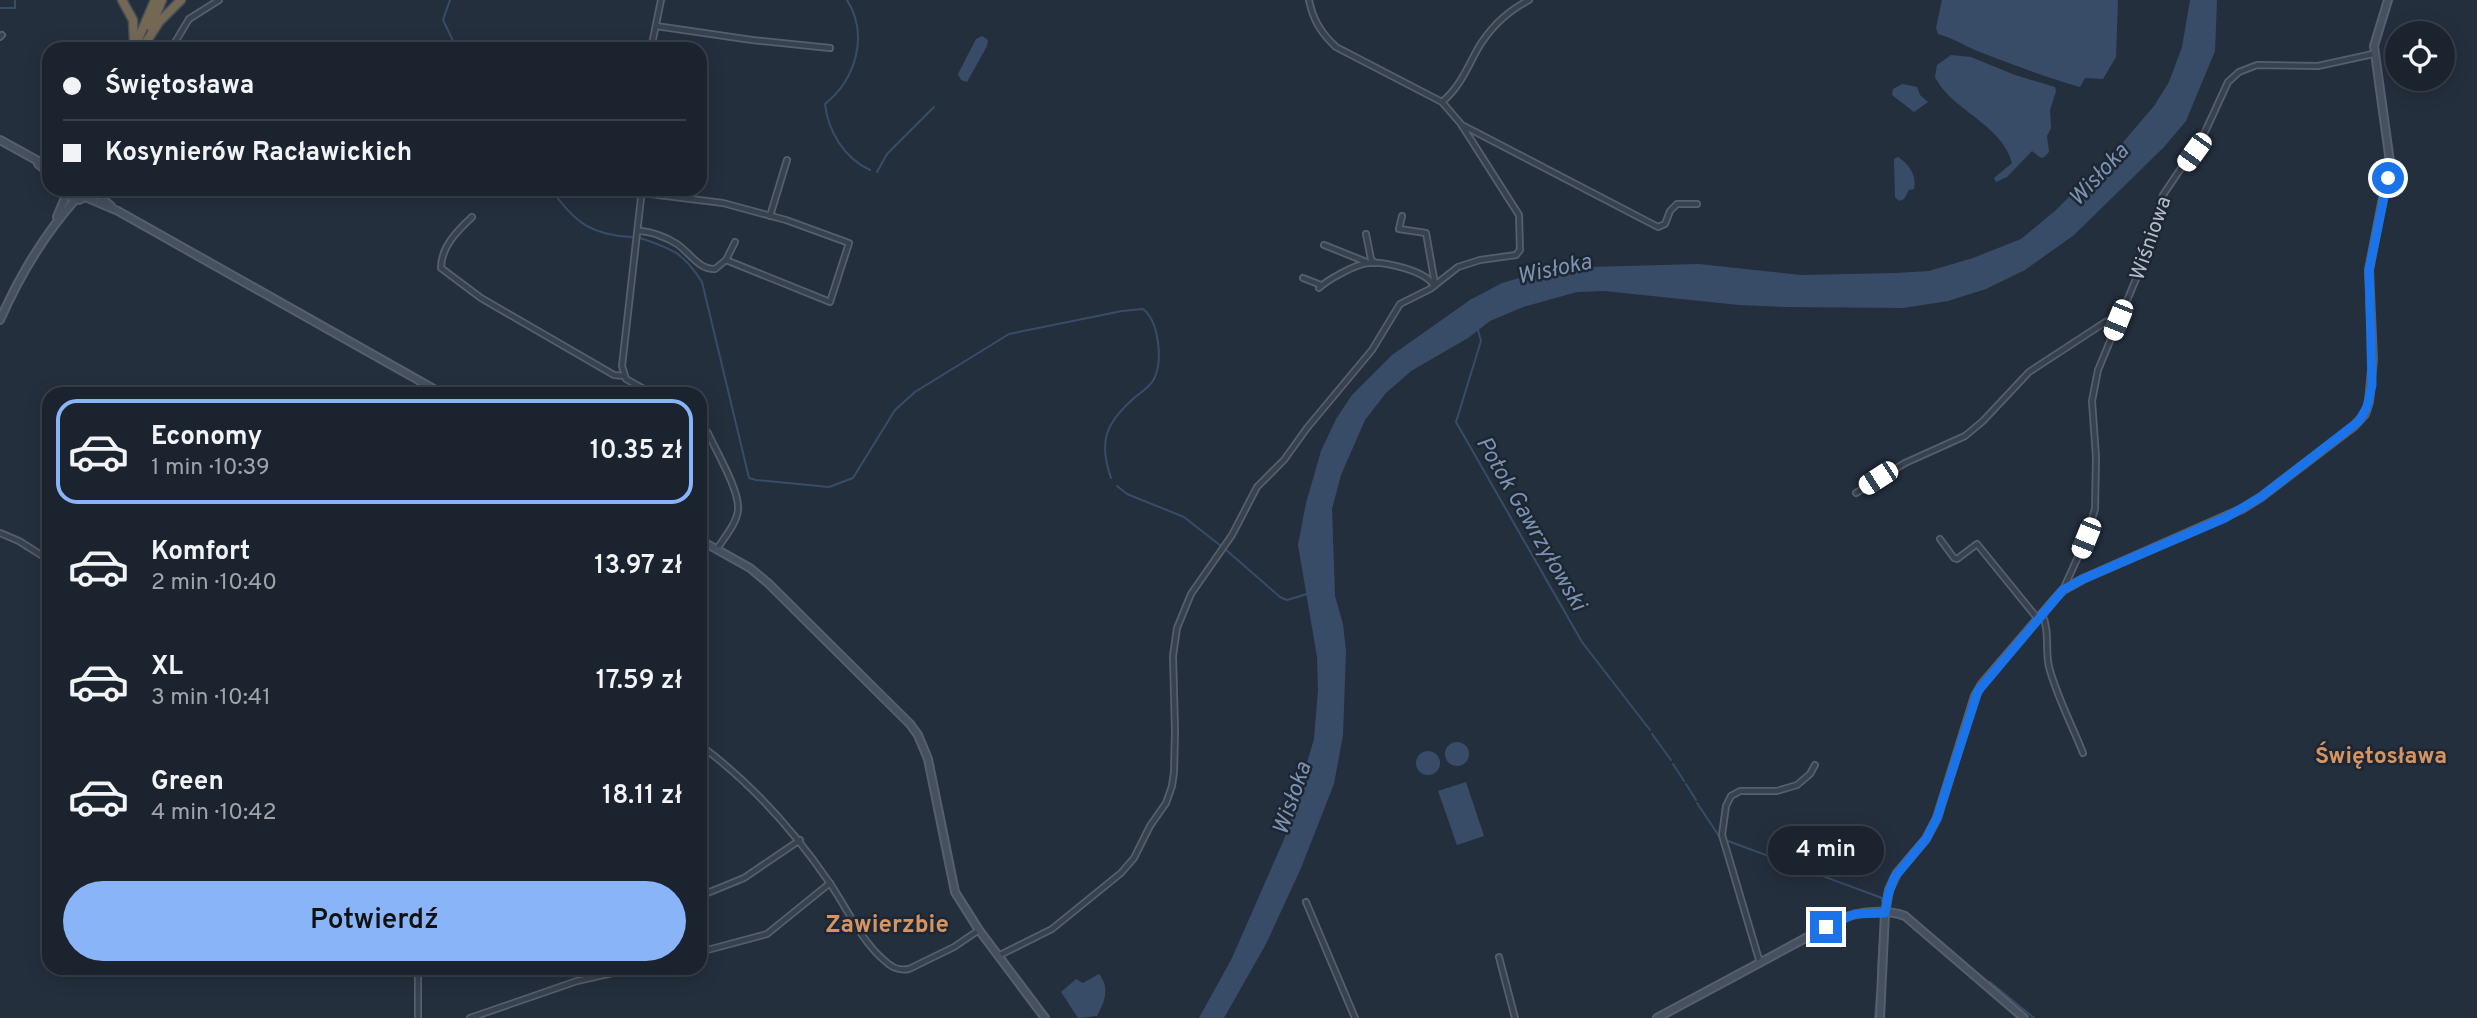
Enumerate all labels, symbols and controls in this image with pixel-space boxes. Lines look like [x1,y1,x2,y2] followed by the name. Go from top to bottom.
[2385,21,2455,91] map controls
[2385,21,2455,91] button: locate
[105,70,254,103] text: Świętosława
[2174,129,2215,175] car
[105,137,412,170] text: Kosynierów Racławickich
[2064,138,2136,213] water label: Wisłoka
[2372,162,2404,194] route start
[2124,193,2178,284] street label: Wiśniowa
[1515,248,1594,292] water label: Wisłoka
[2101,297,2136,343] car
[67,420,130,483] icon: car
[151,421,262,454] text: Economy
[1468,432,1592,618] water label: Potok Gawrzyłowski
[590,435,682,468] text: 10.35 zł
[151,454,270,483] text: 1 min · 10:39
[1855,458,1902,498] car
[2069,515,2104,561] car
[67,535,130,598] icon: car
[151,536,250,569] text: Komfort
[594,550,682,583] text: 13.97 zł
[151,569,277,598] text: 2 min · 10:40
[67,650,130,713] icon: car
[151,651,183,684] text: XL
[596,665,682,698] text: 17.59 zł
[151,684,271,713] text: 3 min · 10:41
[2315,741,2447,772] district label: Świętosława
[1267,758,1319,839] water label: Wisłoka
[67,765,130,828] icon: car
[151,766,224,799] text: Green
[602,780,682,813] text: 18.11 zł
[151,799,277,828] text: 4 min · 10:42
[1768,825,1884,874] callout: 4 min
[1796,836,1856,865] text: 4 min
[63,881,686,961] button: Potwierdź
[825,911,949,941] district label: Zawierzbie
[1810,911,1842,943] route end

